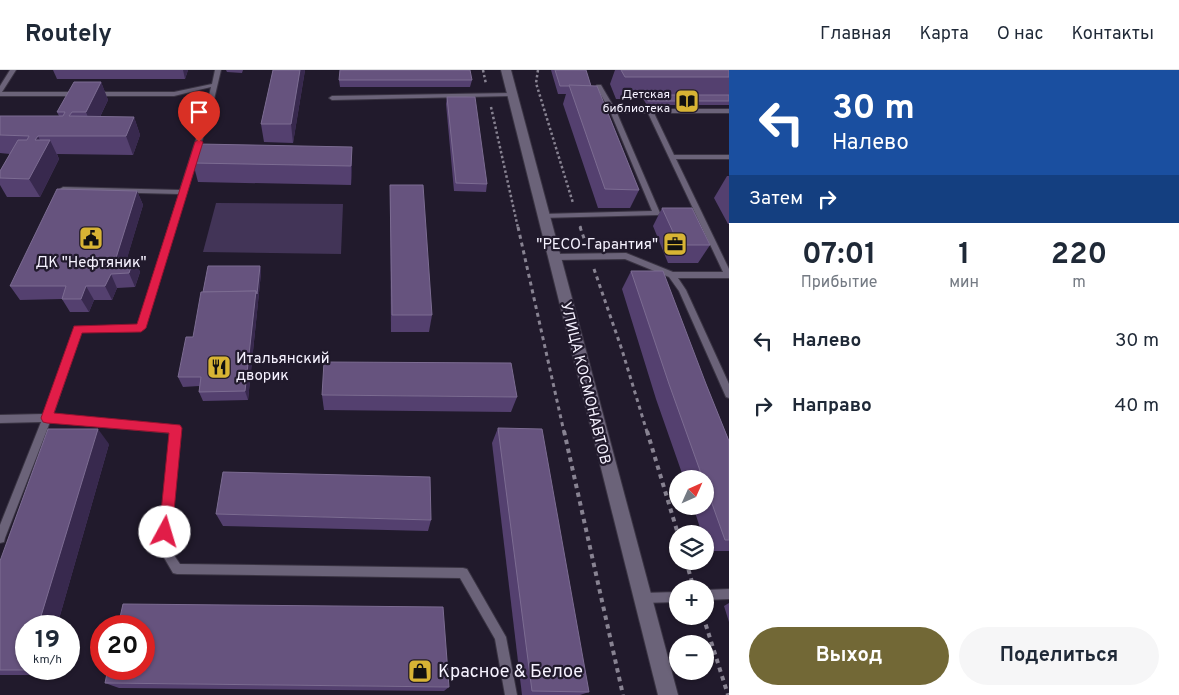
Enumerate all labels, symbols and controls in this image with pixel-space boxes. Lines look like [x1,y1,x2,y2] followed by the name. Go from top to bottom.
[25,20,112,50] text: Routely
[820,23,891,46] text: Главная
[919,23,969,46] text: Карта
[997,23,1043,46] text: О нас
[1071,23,1154,46] text: Контакты
[603,87,670,117] place label: Детская библиотека
[832,87,915,131] text: 30 m
[674,88,700,114] library icon: Детская библиотека
[749,90,814,155] icon: left
[178,91,220,142] pin
[185,98,213,126] icon: arrive
[832,130,909,157] text: Налево
[813,185,841,213] icon: right
[749,187,803,211] text: Затем
[78,225,104,251] public building icon: ДК "Нефтяник"
[662,231,688,257] office icon: "РЕСО-Гарантия"
[536,236,658,255] place label: "РЕСО-Гарантия"
[802,237,876,274] text: 07:01
[958,237,970,274] text: 1
[1051,237,1107,274] text: 220
[35,254,147,273] place label: ДК "Нефтяник"
[801,273,877,293] text: Прибытие
[949,273,979,293] text: мин
[1072,273,1086,293] text: m
[555,300,614,467] street label: УЛИЦА КОСМОНАВТОВ
[749,327,777,355] icon: left
[792,329,861,353] text: Налево
[1115,329,1159,353] text: 30 m
[236,350,330,386] place label: Итальянский дворик
[206,354,232,380] restaurant icon: Итальянский дворик
[749,392,777,420] icon: right
[792,394,872,418] text: Направо
[1114,394,1159,418] text: 40 m
[669,470,714,515] north arrow
[669,470,714,680] map controls
[138,505,190,557] position arrow
[669,525,714,570] button: layers
[669,580,714,625] button: +
[90,615,155,680] speed limit sign: 20
[35,625,60,657] text: 19
[749,627,949,685] button: Выход
[959,627,1159,685] button: Поделиться
[669,635,714,680] button: −
[33,652,62,668] text: km/h
[407,658,433,684] shop icon: Красное & Белое
[438,661,583,684] place label: Красное & Белое

